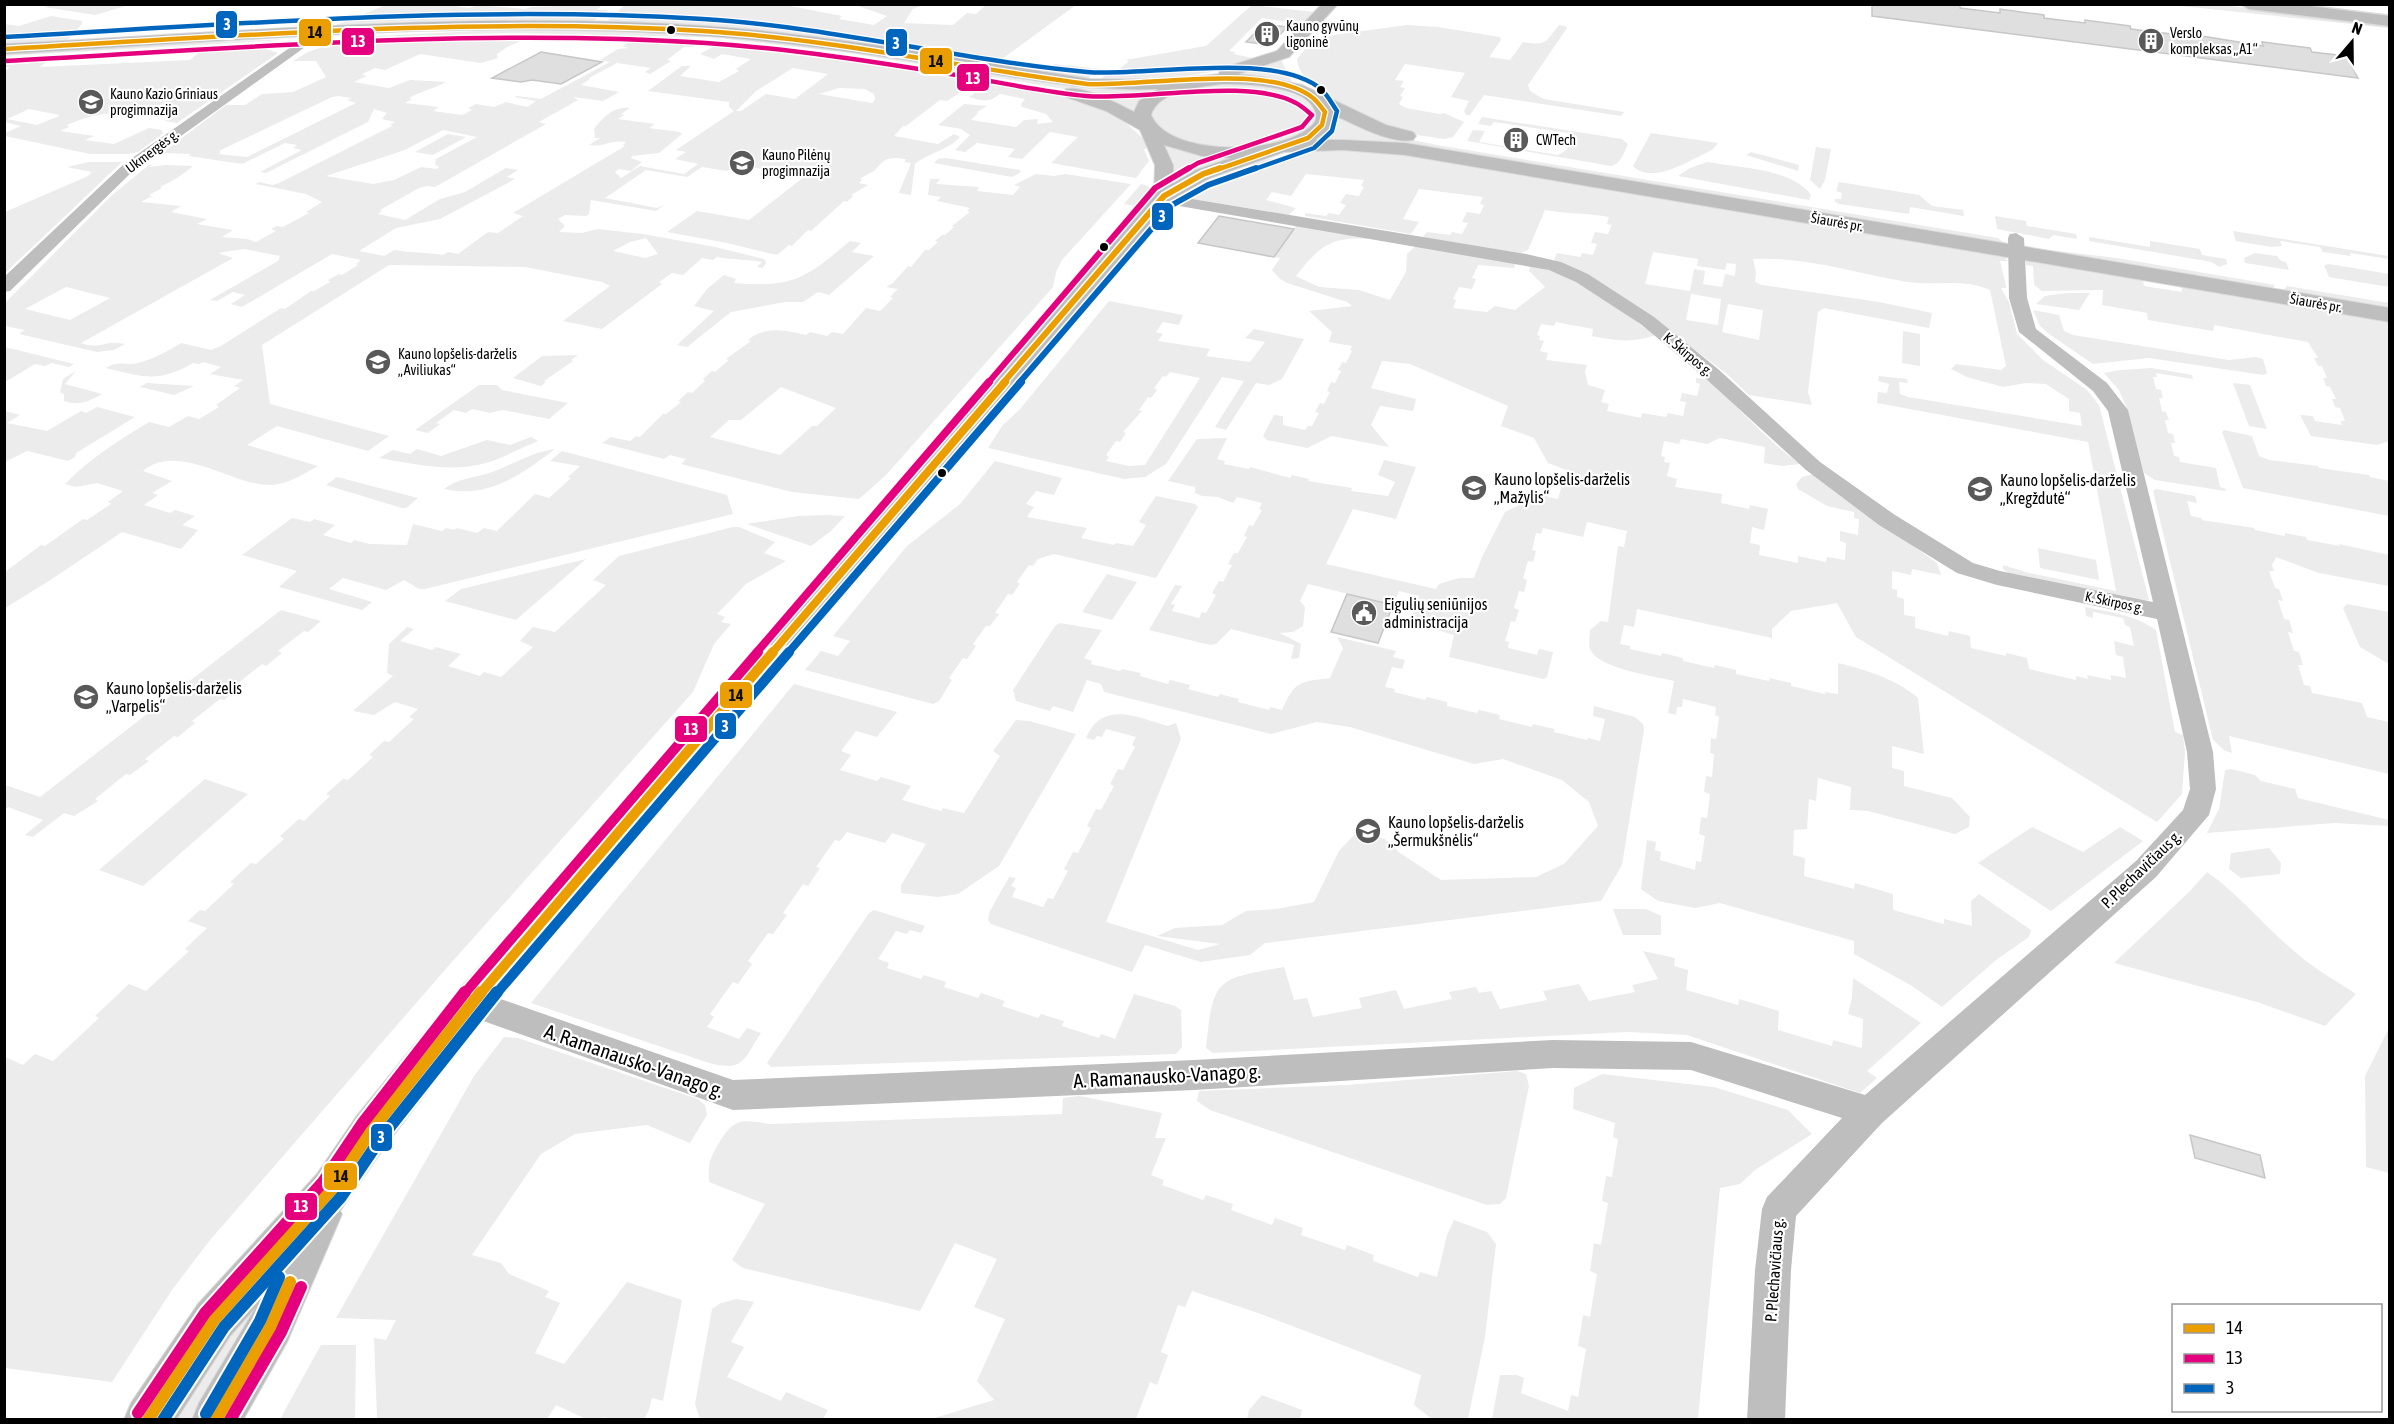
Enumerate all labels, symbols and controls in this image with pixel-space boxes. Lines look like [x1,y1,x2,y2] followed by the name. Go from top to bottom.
[215,10,238,39] line badge: 3
[2322,12,2382,72] north arrow
[223,15,231,33] text: 3
[298,18,332,47] line badge: 14
[1286,18,1359,50] place label: Kauno gyvūnų ligoninė
[2350,18,2365,38] text: N
[1252,19,1282,49] building icon: Kauno gyvūnų ligoninė
[307,23,323,41] text: 14
[665,24,677,36] unlabelled marker
[2170,25,2258,57] place label: Verslo kompleksas „A1“
[2136,26,2166,56] building icon: Verslo kompleksas „A1“
[341,27,375,56] line badge: 13
[885,28,908,57] line badge: 3
[350,32,366,50] text: 13
[892,34,900,52] text: 3
[919,47,953,75] line badge: 14
[928,52,944,70] text: 14
[956,63,990,92] line badge: 13
[965,69,981,87] text: 13
[1315,84,1327,96] unlabelled marker
[110,86,218,118] place label: Kauno Kazio Griniaus progimnazija
[76,87,106,117] school or university icon: Kauno Kazio Griniaus progimnazija
[1501,125,1531,155] building icon: CWTech
[122,126,182,176] street label: Ukmergės g.
[1536,132,1576,148] place label: CWTech
[762,147,830,179] place label: Kauno Pilėnų progimnazija
[727,148,757,178] school or university icon: Kauno Pilėnų progimnazija
[1151,202,1174,231] line badge: 3
[1158,207,1166,225] text: 3
[1810,210,1864,234] street label: Šiaurės pr.
[1098,241,1110,253] unlabelled marker
[2289,291,2343,315] street label: Šiaurės pr.
[1660,329,1716,379] street label: K. Škirpos g.
[398,346,517,378] place label: Kauno lopšelis-darželis „Aviliukas“
[363,347,393,377] school or university icon: Kauno lopšelis-darželis „Aviliukas“
[936,467,948,479] unlabelled marker
[1494,470,1630,507] place label: Kauno lopšelis-darželis „Mažylis“
[2000,471,2136,508] place label: Kauno lopšelis-darželis „Kregždutė“
[1459,473,1489,503] school or university icon: Kauno lopšelis-darželis „Mažylis“
[1965,474,1995,504] school or university icon: Kauno lopšelis-darželis „Kregždutė“
[2084,588,2144,616] street label: K. Škirpos g.
[1384,595,1488,632] place label: Eigulių seniūnijos administracija
[1349,598,1379,628] public building icon: Eigulių seniūnijos administracija
[106,679,242,716] place label: Kauno lopšelis-darželis „Varpelis“
[719,681,753,709] line badge: 14
[71,682,101,712] school or university icon: Kauno lopšelis-darželis „Varpelis“
[728,686,744,704] text: 14
[714,712,737,740] line badge: 3
[674,715,708,743] line badge: 13
[721,717,729,735] text: 3
[683,720,699,738] text: 13
[1388,813,1524,849] place label: Kauno lopšelis-darželis „Šermukšnėlis“
[1353,816,1383,846] school or university icon: Kauno lopšelis-darželis „Šermukšnėlis“
[2097,826,2185,912] street label: P. Plechavičiaus g.
[542,1019,727,1102] street label: A. Ramanausko-Vanago g.
[1073,1059,1261,1092] street label: A. Ramanausko-Vanago g.
[370,1123,393,1152] line badge: 3
[377,1128,385,1146] text: 3
[323,1162,358,1191] line badge: 14
[333,1167,349,1185] text: 14
[284,1192,318,1221] line badge: 13
[293,1197,309,1215] text: 13
[1761,1217,1788,1323] street label: P. Plechavičiaus g.
[2172,1304,2382,1412] legend
[2226,1317,2243,1338] text: 14
[2226,1347,2243,1368] text: 13
[2226,1377,2234,1398] text: 3

